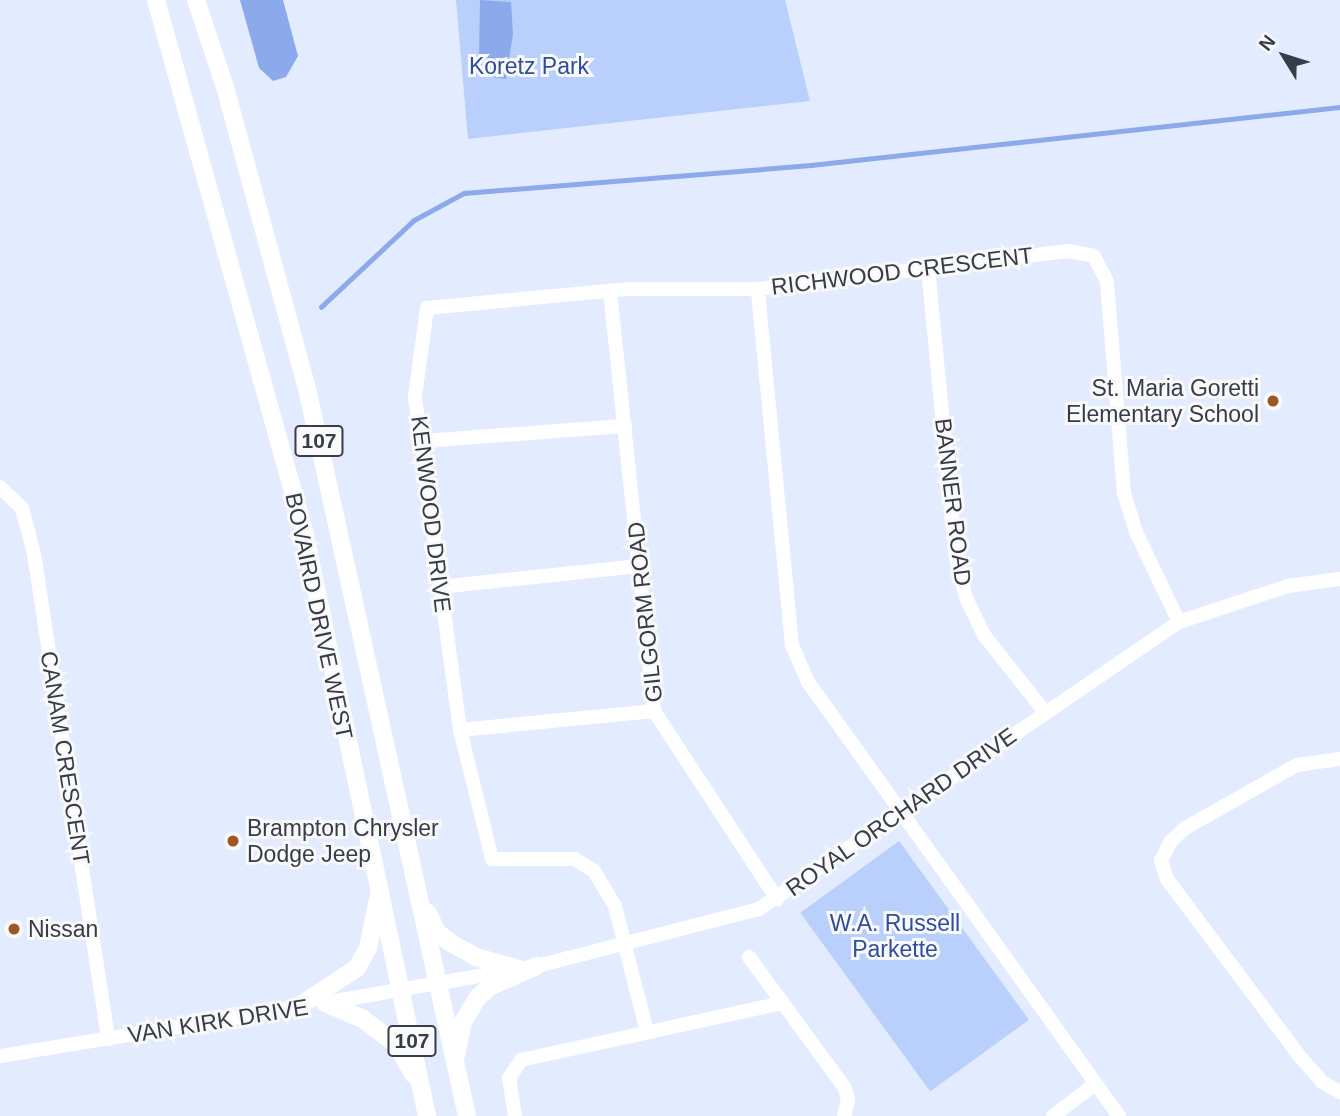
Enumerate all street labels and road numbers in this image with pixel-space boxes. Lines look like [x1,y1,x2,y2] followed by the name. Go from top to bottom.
[770,241,1034,301] street label: RICHWOOD CRESCENT
[405,414,457,614] street label: KENWOOD DRIVE
[929,417,977,587] street label: BANNER ROAD
[293,424,345,458] road number: 107
[279,490,359,742] street label: BOVAIRD DRIVE WEST
[622,520,668,704] street label: GILGORM ROAD
[34,649,96,867] street label: CANAM CRESCENT
[780,722,1022,902] street label: ROYAL ORCHARD DRIVE
[126,993,310,1049] street label: VAN KIRK DRIVE
[386,1024,438,1058] road number: 107

